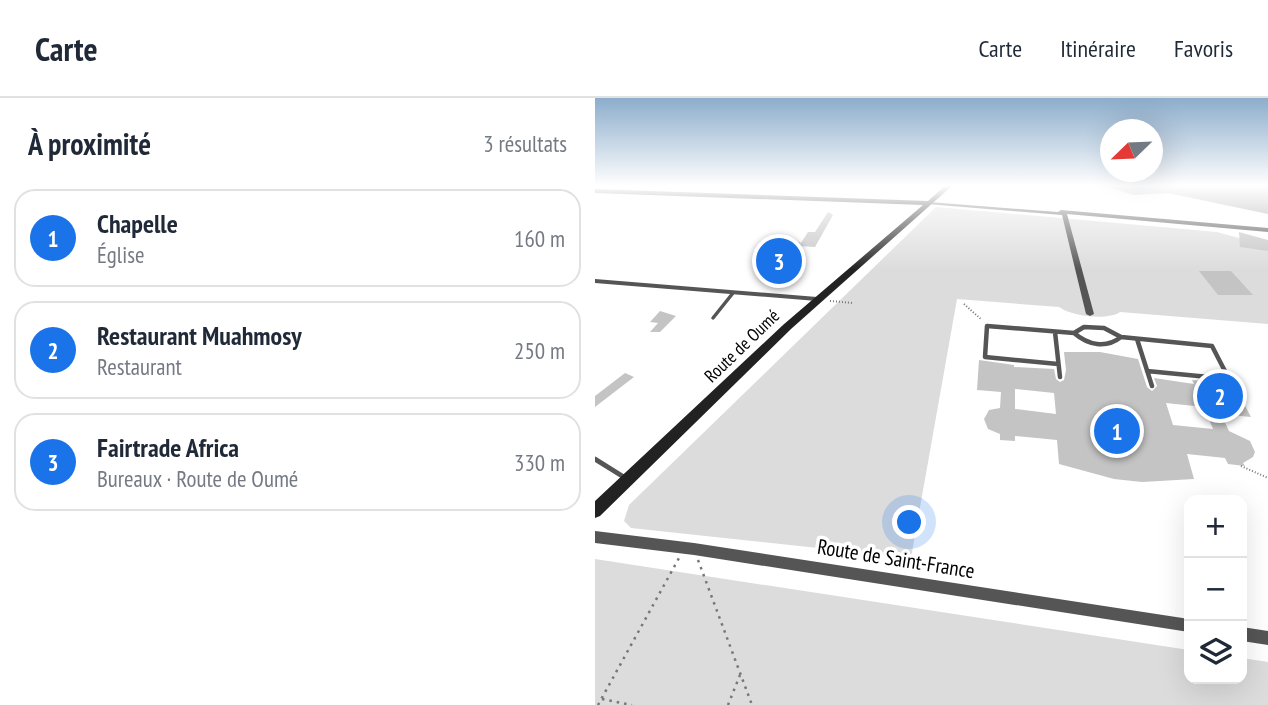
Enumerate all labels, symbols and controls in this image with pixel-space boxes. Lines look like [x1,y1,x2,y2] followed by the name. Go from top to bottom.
[35,27,98,70] text: Carte
[978,33,1022,64] text: Carte
[1060,33,1136,64] text: Itinéraire
[1174,33,1233,64] text: Favoris
[1100,119,1163,182] north arrow
[28,124,151,163] text: À proximité
[483,129,567,158] text: 3 résultats
[97,207,178,240] text: Chapelle
[48,224,59,253] text: 1
[514,224,565,253] text: 160 m
[756,235,802,287] pin: 3
[97,240,144,269] text: Église
[699,304,784,387] street label: Route de Oumé
[97,319,302,352] text: Restaurant Muahmosy
[48,336,59,365] text: 2
[514,336,565,365] text: 250 m
[97,352,182,381] text: Restaurant
[1197,370,1243,422] pin: 2
[1094,405,1140,457] pin: 1
[97,431,239,464] text: Fairtrade Africa
[48,448,59,477] text: 3
[514,448,565,477] text: 330 m
[97,464,298,493] text: Bureaux · Route de Oumé
[1184,495,1247,684] map controls
[1184,495,1247,558] button: +
[892,505,926,539] your location
[816,533,977,584] street label: Route de Saint-France
[1184,558,1247,621] button: −
[1184,621,1247,684] button: layers

